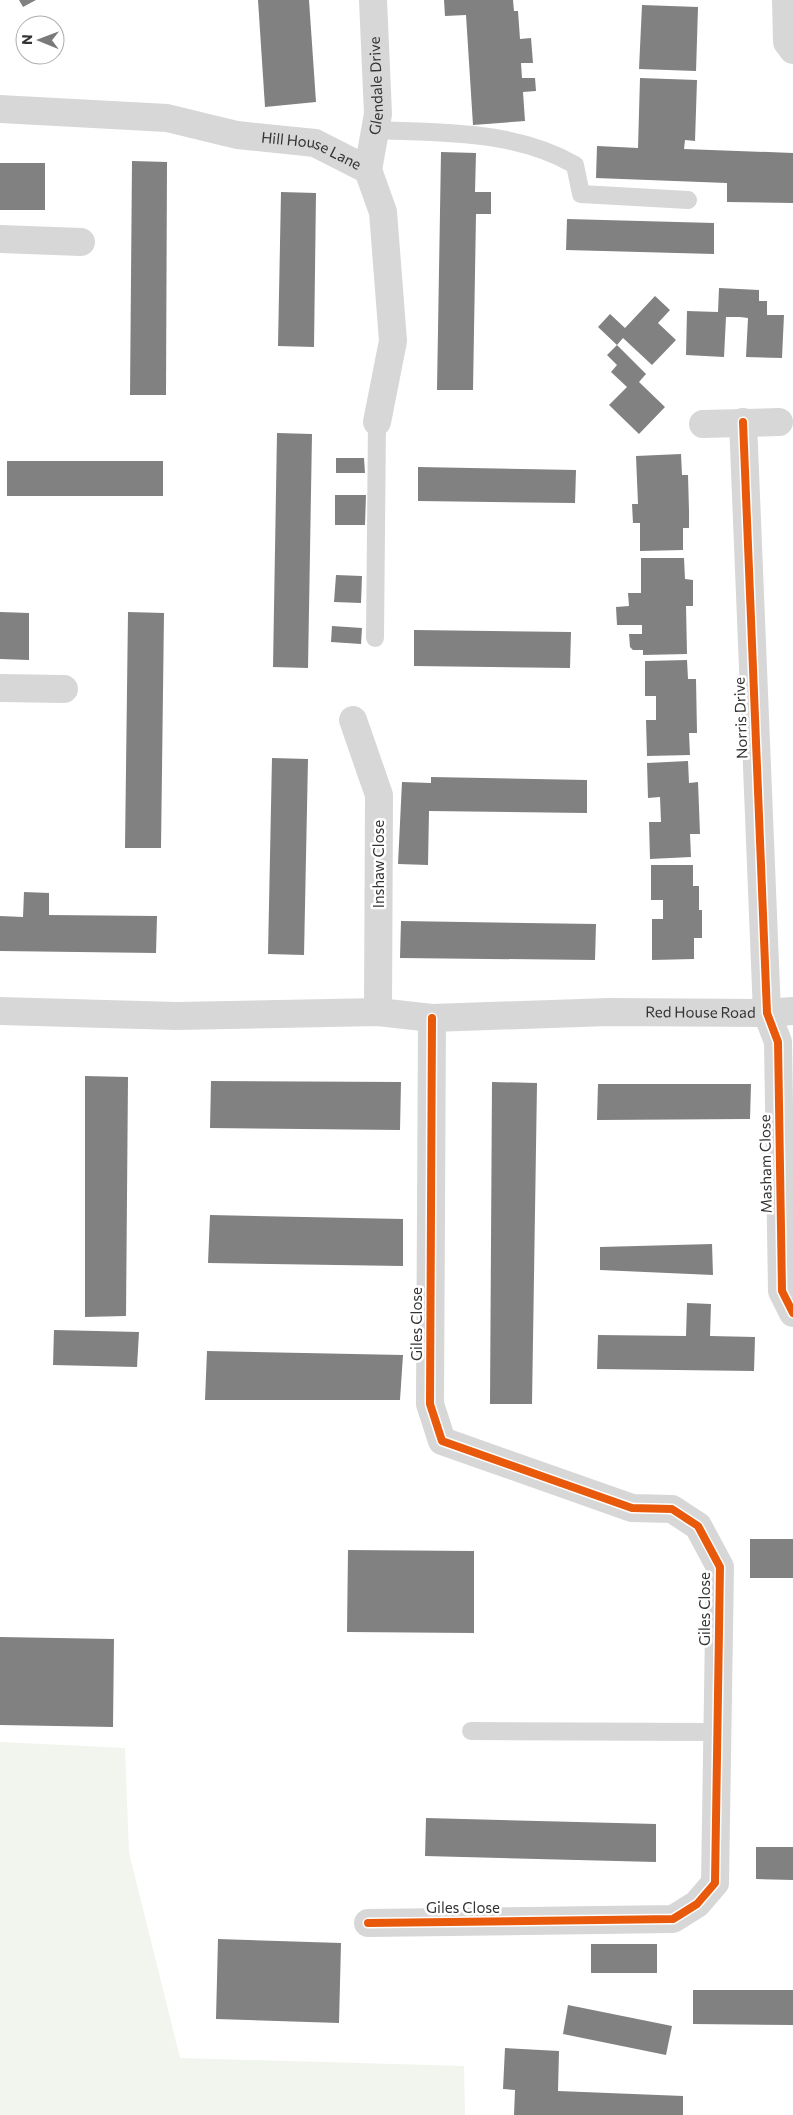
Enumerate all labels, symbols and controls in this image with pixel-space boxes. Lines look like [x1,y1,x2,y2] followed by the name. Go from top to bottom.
[15,15,65,65] north arrow
[18,34,35,45] text: N
[364,36,386,136] street label: Glendale Drive
[260,128,365,173] street label: Hill House Lane
[730,677,750,759] street label: Norris Drive
[369,820,387,908] street label: Inshaw Close
[645,1002,756,1021] street label: Red House Road
[755,1114,775,1214] street label: Masham Close
[407,1287,425,1361] street label: Giles Close
[695,1572,713,1646] street label: Giles Close
[426,1898,500,1916] street label: Giles Close

